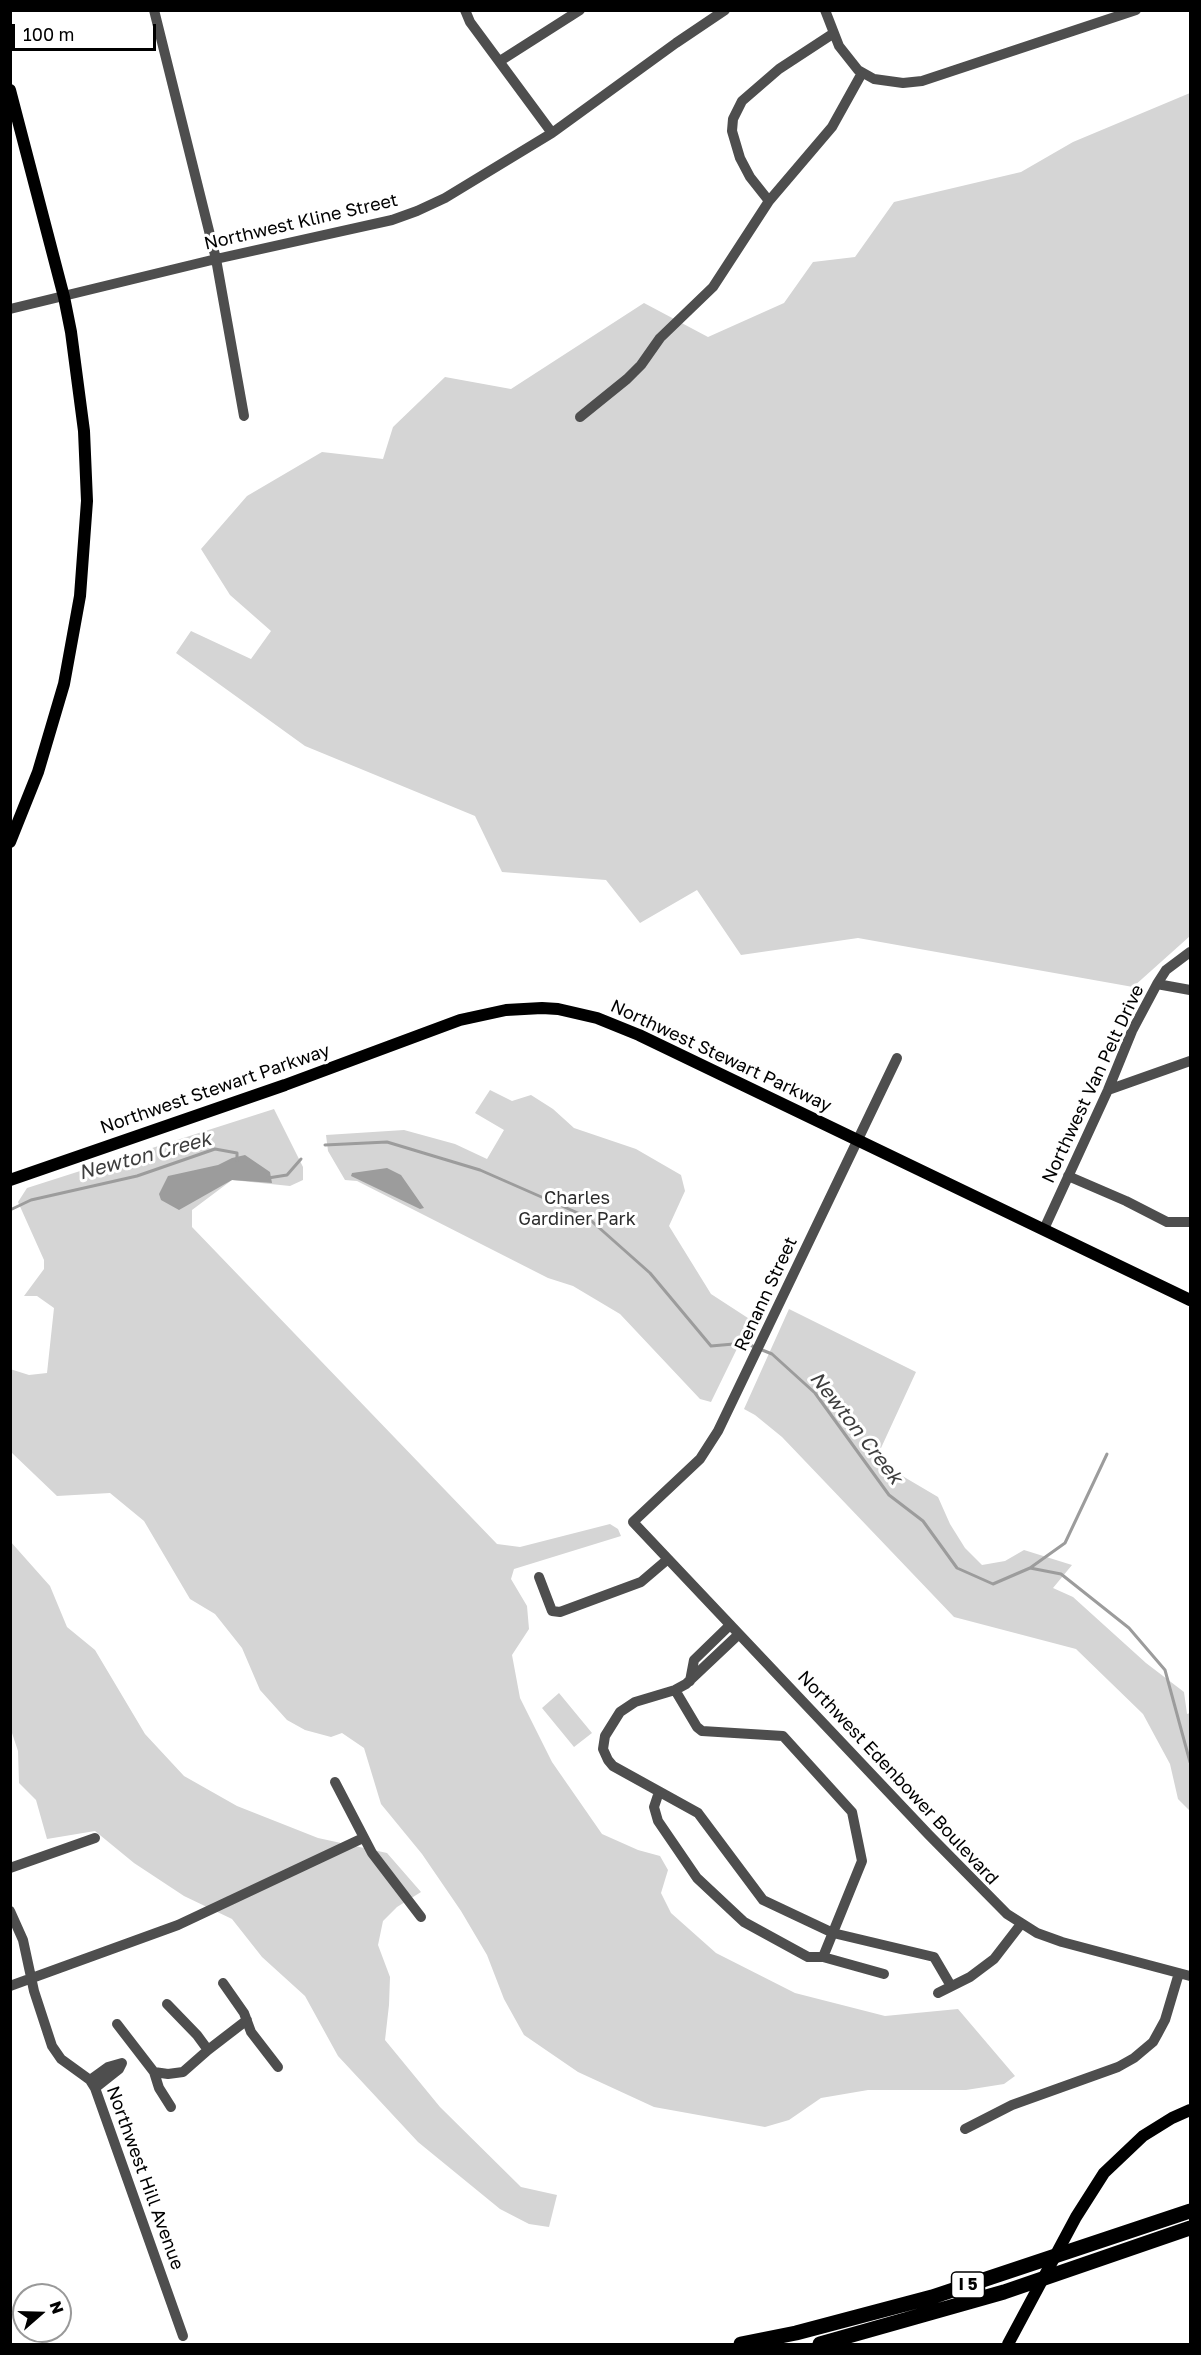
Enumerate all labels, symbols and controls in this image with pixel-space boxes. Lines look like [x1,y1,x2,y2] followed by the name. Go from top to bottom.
[15,12,159,50] scale bar
[23,23,74,45] text: 100 m
[202,189,400,255] street label: Northwest Kline Street
[1037,981,1149,1187] street label: Northwest Van Pelt Drive
[607,995,835,1117] street label: Northwest Stewart Parkway
[97,1039,333,1139] street label: Northwest Stewart Parkway
[76,1127,214,1185] water label: Newton Creek
[518,1187,636,1230] park label: Charles Gardiner Park
[730,1233,802,1355] street label: Renann Street
[805,1367,907,1489] water label: Newton Creek
[793,1667,1003,1889] street label: Northwest Edenbower Boulevard
[102,2083,188,2273] street label: Northwest Hill Avenue
[952,2272,984,2298] road number: I 5
[12,2283,72,2343] north arrow
[46,2298,69,2317] text: N

